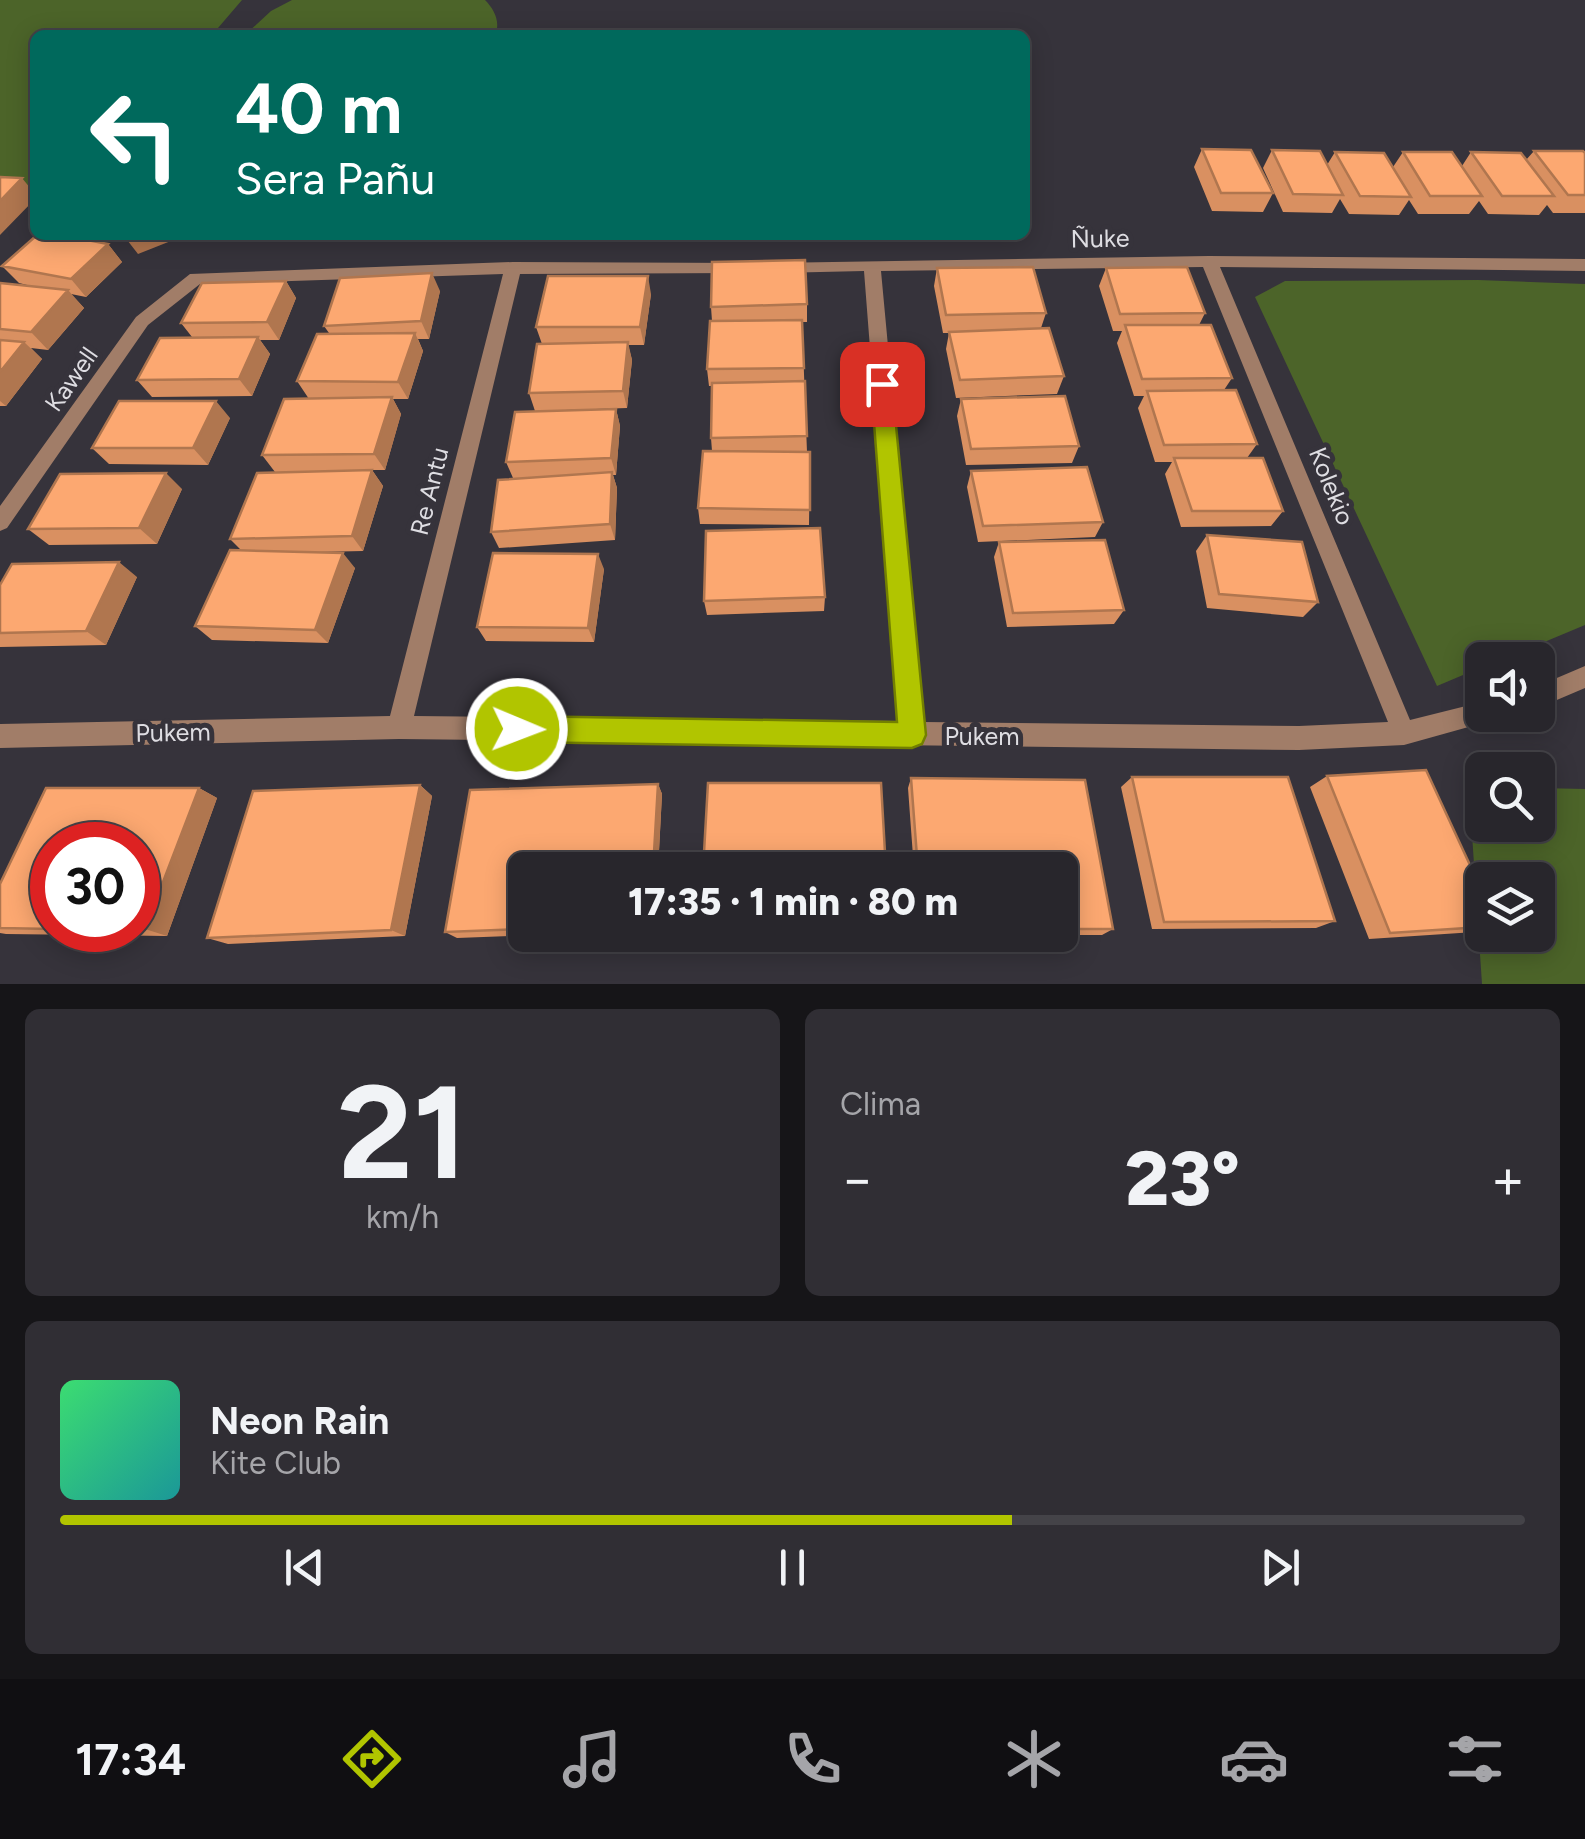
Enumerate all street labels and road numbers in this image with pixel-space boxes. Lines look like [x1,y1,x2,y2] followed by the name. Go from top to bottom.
[1070,222,1130,254] street label: Ñuke
[38,341,104,417] street label: Kawell
[1303,443,1361,529] street label: Kolekio
[404,444,454,538] street label: Re Antu
[135,716,211,748] street label: Pukem
[944,721,1020,751] street label: Pukem

